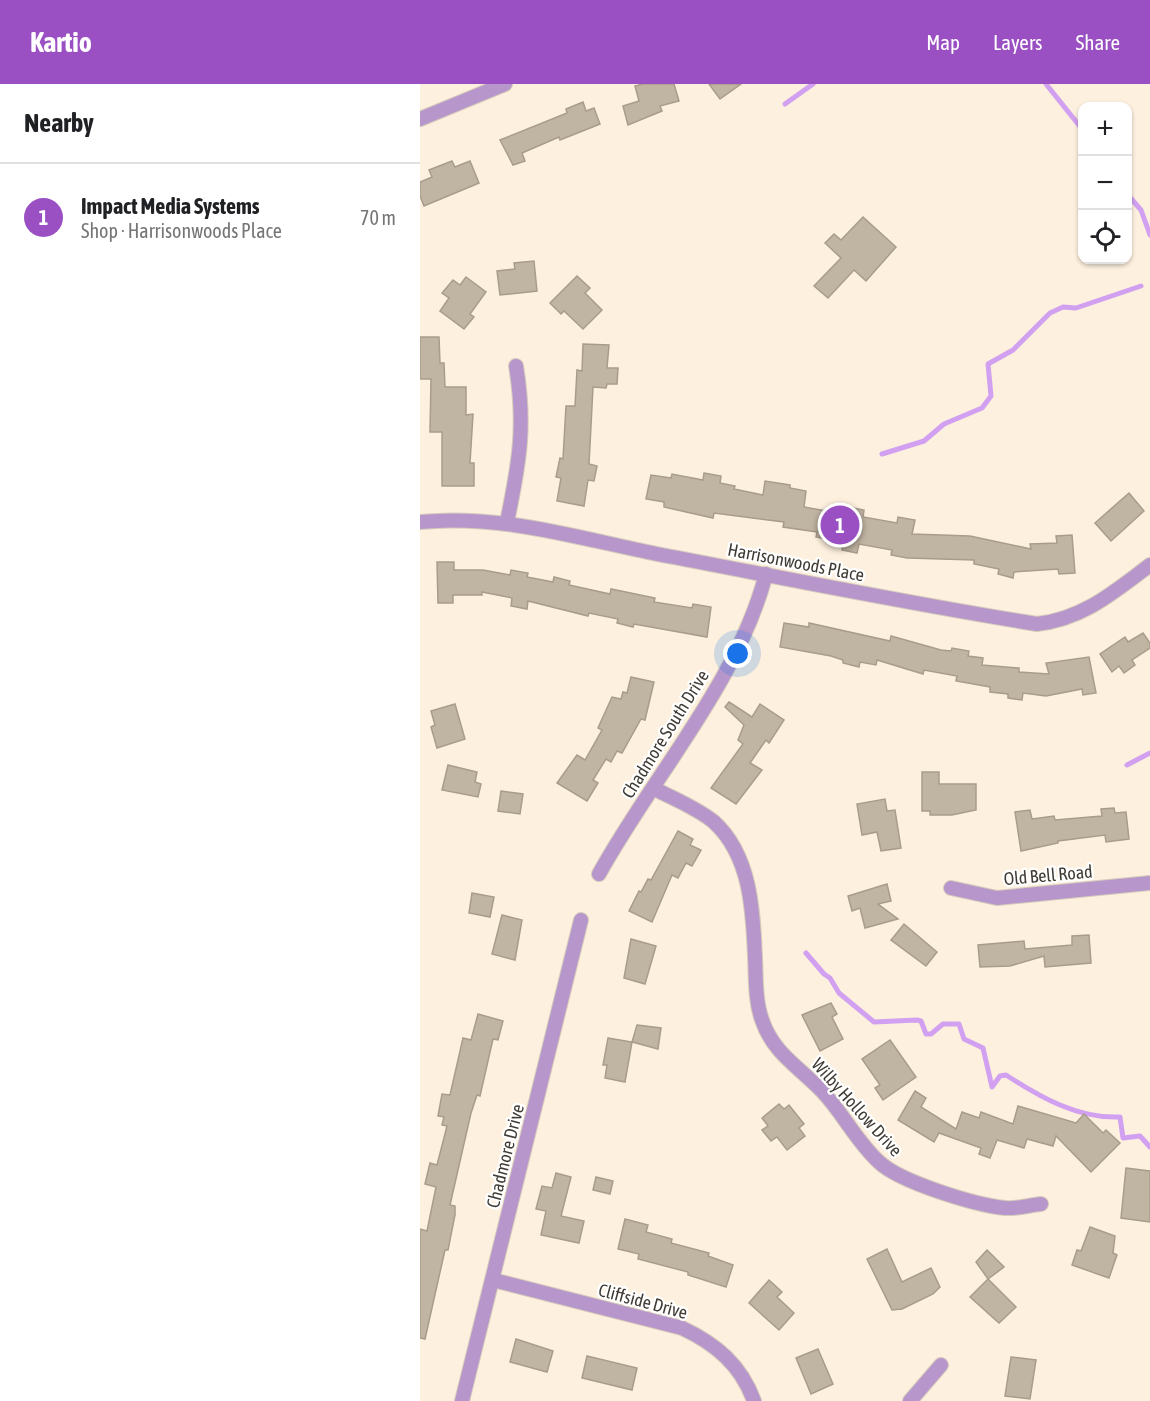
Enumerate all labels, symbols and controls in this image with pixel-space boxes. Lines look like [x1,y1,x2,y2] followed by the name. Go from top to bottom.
[30,26,92,58] text: Kartio
[926,30,960,54] text: Map
[993,30,1043,54] text: Layers
[1076,30,1120,54] text: Share
[1078,102,1132,264] map controls
[1078,102,1132,156] button: +
[24,108,94,138] text: Nearby
[1078,156,1132,210] button: −
[81,193,260,219] text: Impact Media Systems
[39,206,48,229] text: 1
[360,206,396,229] text: 70 m
[1078,210,1132,264] button: locate
[81,219,282,242] text: Shop · Harrisonwoods Place
[820,502,860,548] pin: 1
[726,538,866,586] street label: Harrisonwoods Place
[723,639,752,668] your location
[617,666,713,802] street label: Chadmore South Drive
[1003,861,1093,889] street label: Old Bell Road
[807,1054,907,1160] street label: Wilby Hollow Drive
[482,1102,528,1210] street label: Chadmore Drive
[596,1279,690,1323] street label: Cliffside Drive

